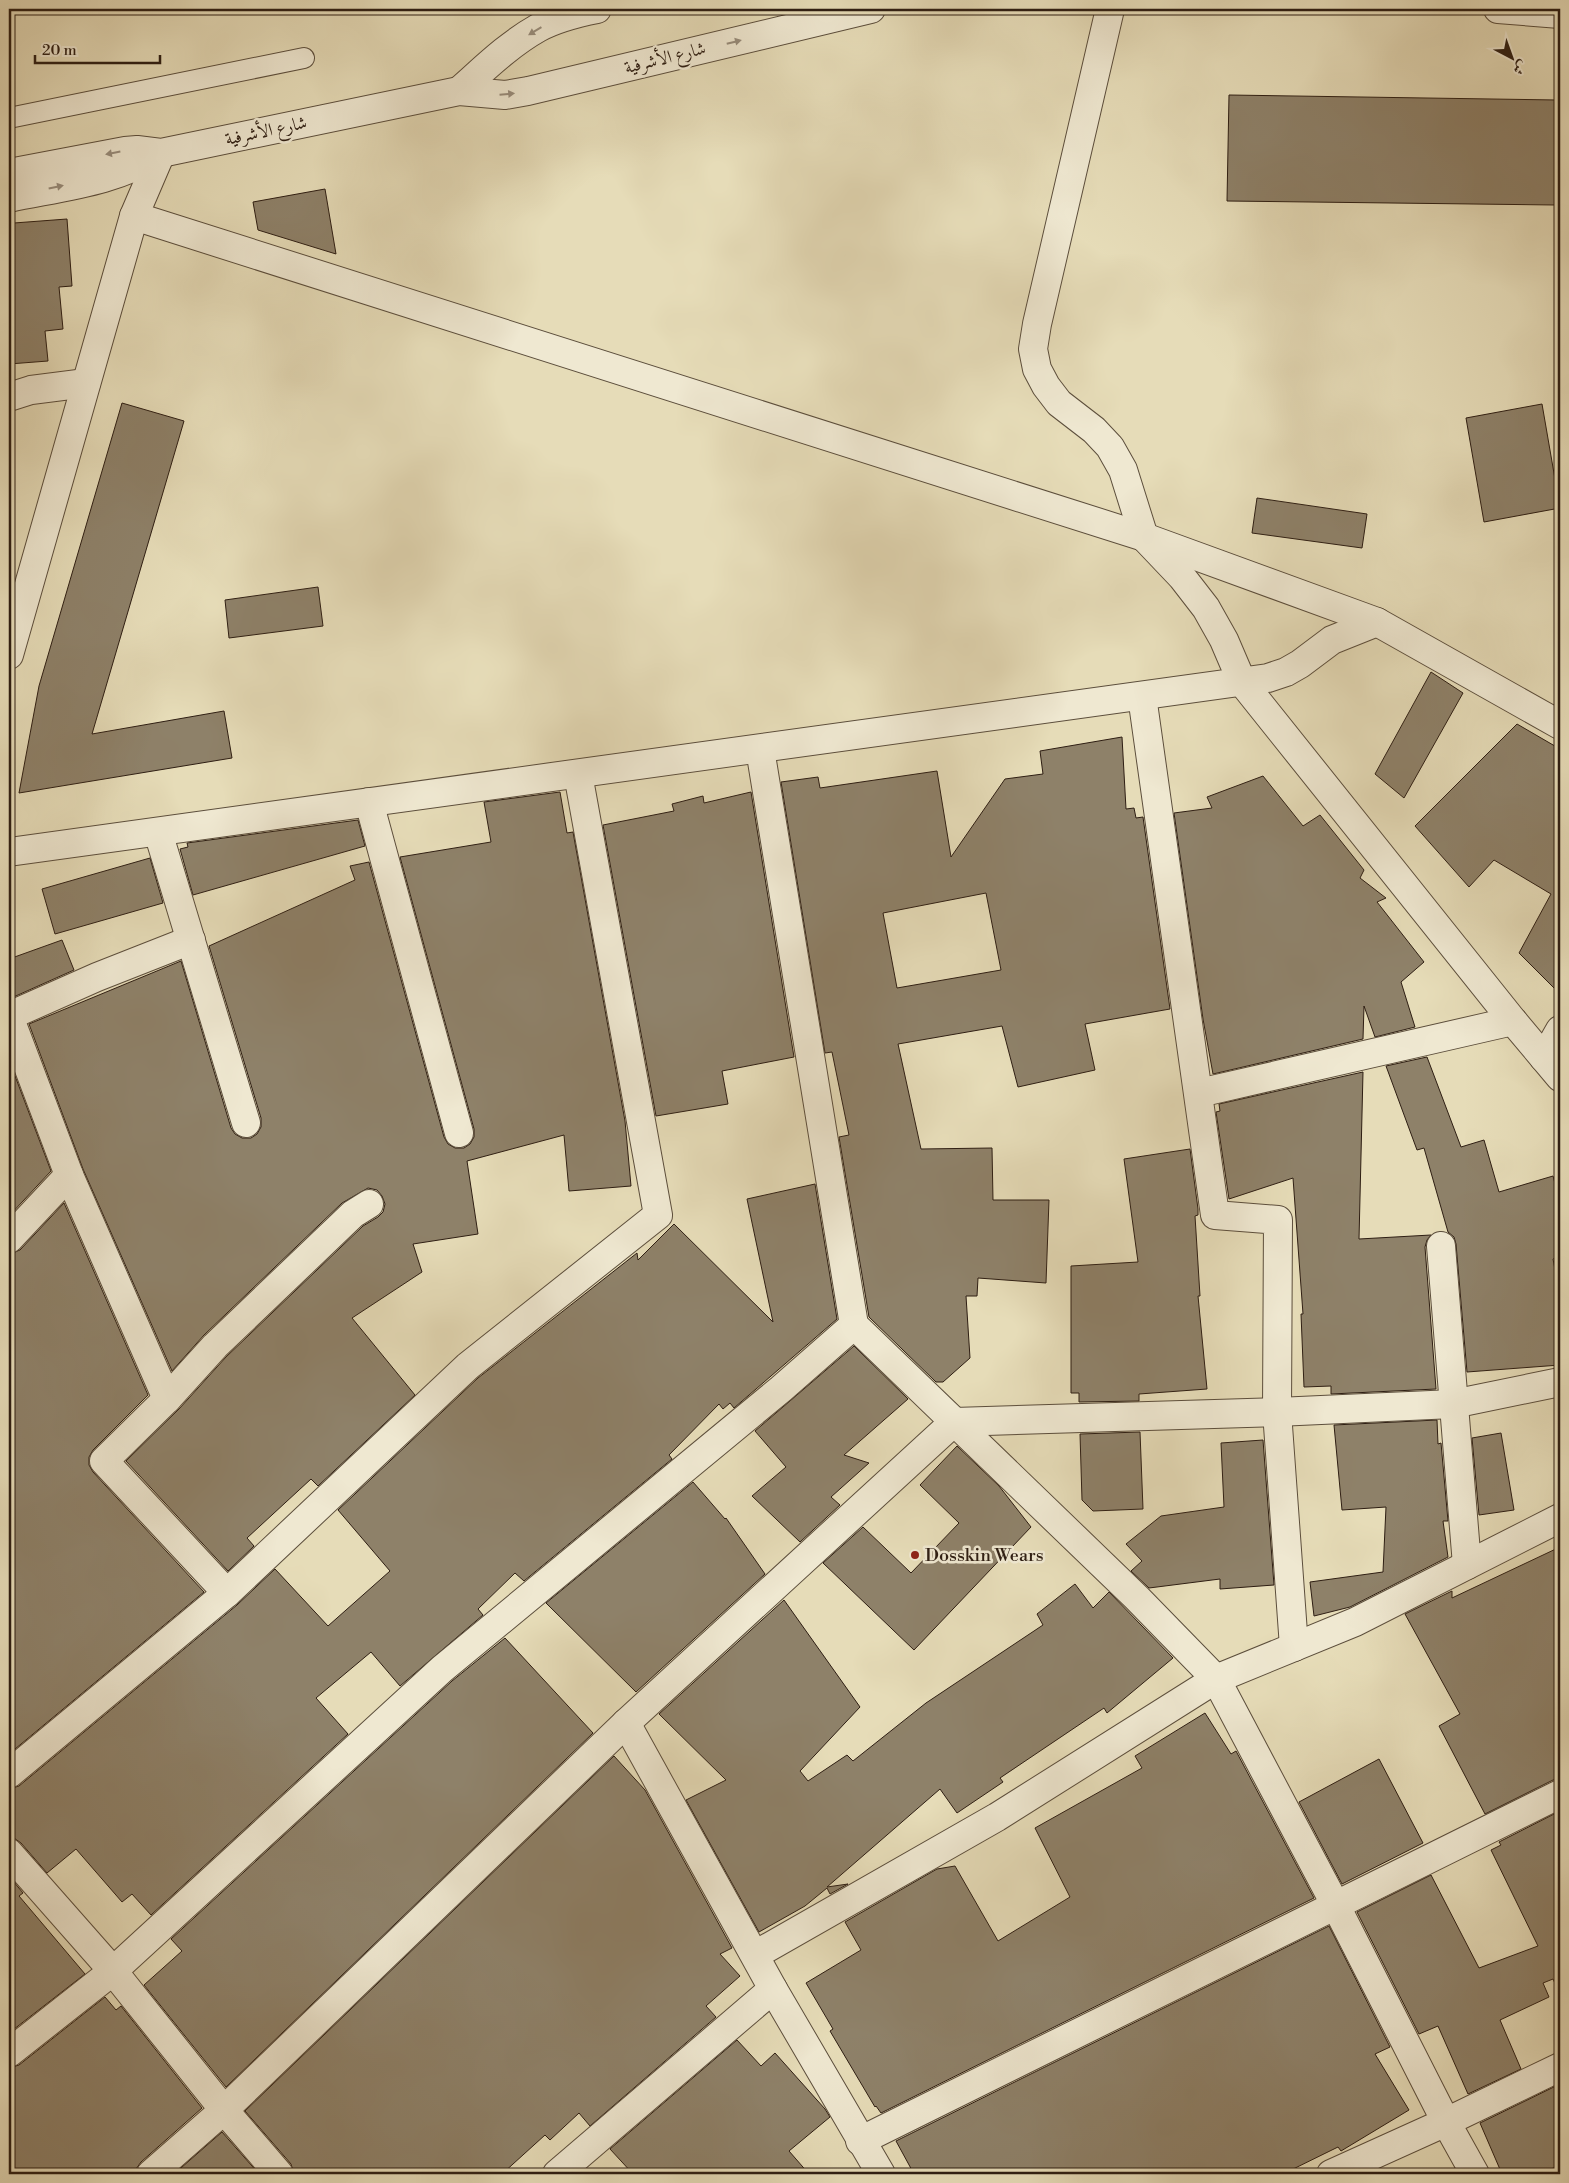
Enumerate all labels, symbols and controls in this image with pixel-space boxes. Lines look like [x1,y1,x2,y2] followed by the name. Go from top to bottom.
[528,26,541,35] one-way arrow
[35,32,160,64] scale bar
[1486,32,1536,82] north arrow
[621,35,709,82] street label: شارع الأشرفية
[726,38,741,46] one-way arrow
[42,41,77,60] text: 20 m
[1509,56,1531,78] text: ش
[499,90,515,98] one-way arrow
[223,109,310,154] street label: شارع الأشرفية
[104,150,120,158] one-way arrow
[49,183,65,191] one-way arrow
[925,1544,1044,1567] place label: Dosskin Wears
[909,1549,921,1561] marker: Dosskin Wears

